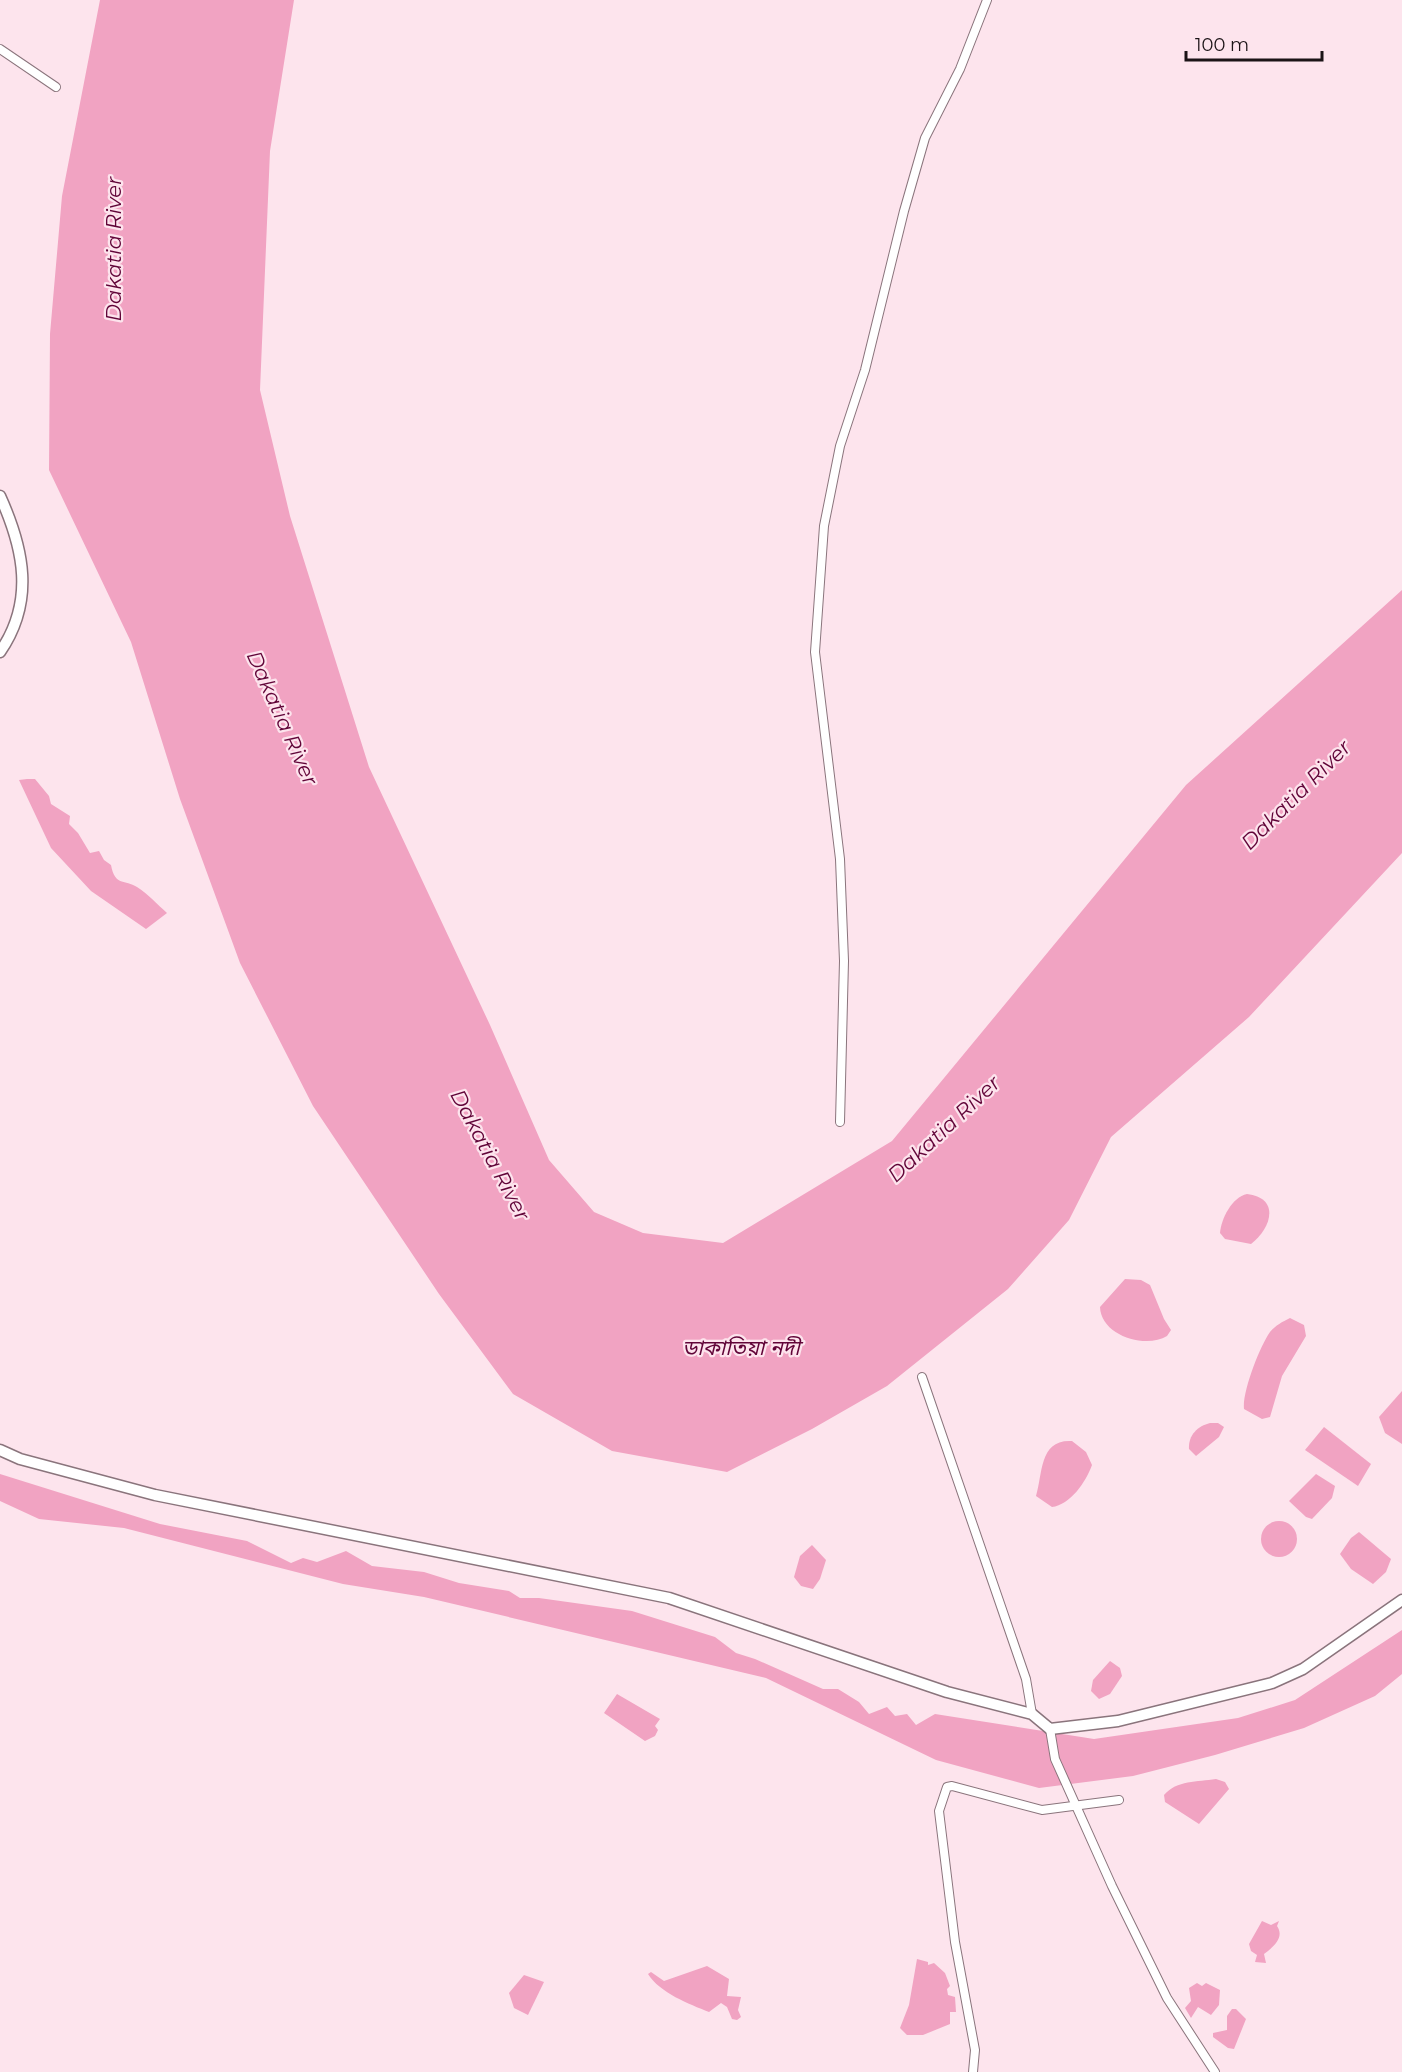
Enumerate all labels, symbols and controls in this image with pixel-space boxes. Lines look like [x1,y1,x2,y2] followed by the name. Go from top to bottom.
[1186,24,1322,62] scale bar
[1195,34,1249,56] text: 100 m
[101,176,126,321] water label: Dakatia River
[242,647,324,790] water label: Dakatia River
[1236,734,1356,855] water label: Dakatia River
[882,1070,1006,1187] water label: Dakatia River
[445,1085,536,1225] water label: Dakatia River
[682,1335,804,1360] water label: ডাকাতিয়া নদী

